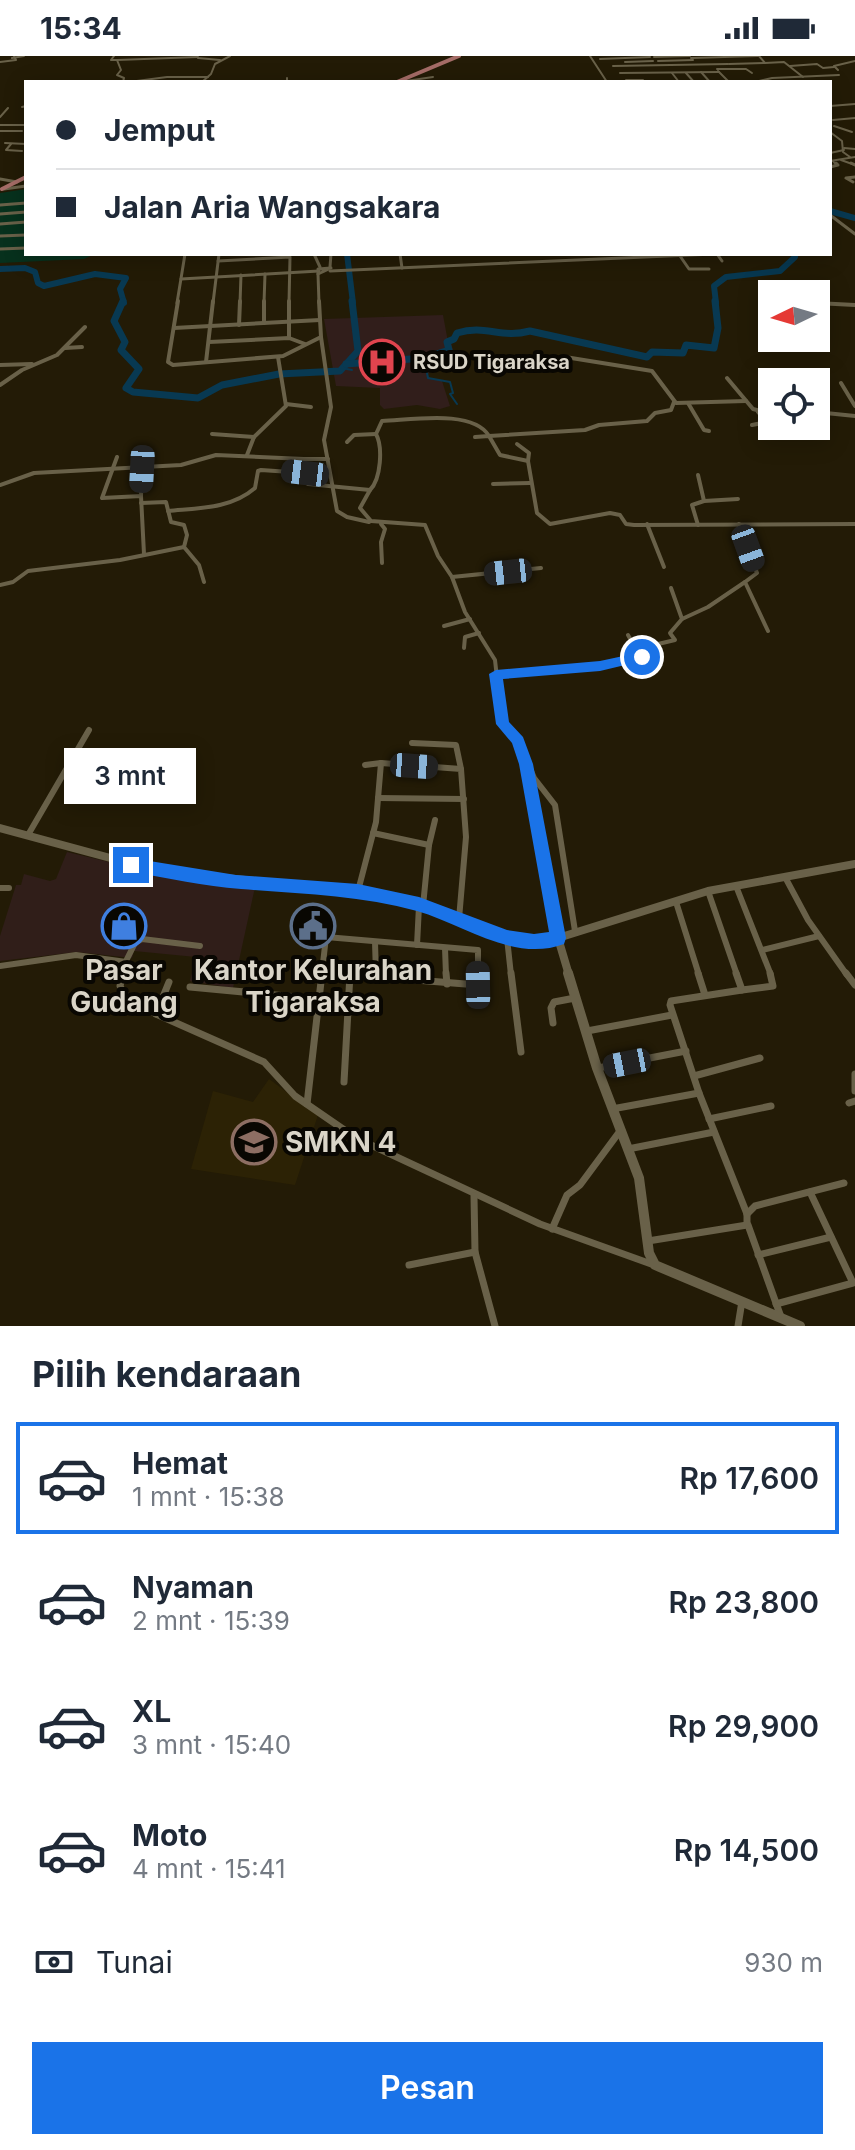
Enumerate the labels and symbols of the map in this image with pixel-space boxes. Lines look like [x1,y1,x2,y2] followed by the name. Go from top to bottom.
[758,280,830,352] north arrow
[358,338,406,386] hospital icon: RSUD Tigaraksa
[413,350,570,374] place label: RSUD Tigaraksa
[129,444,155,494] car
[280,458,330,488] car
[729,521,767,575] car
[483,558,533,586] car
[624,639,660,675] route start
[65,749,197,805] callout: 3 mnt
[389,752,439,780] car
[113,847,149,883] route end
[100,902,148,950] shop icon: Pasar Gudang
[289,902,337,950] public building icon: Kantor Kelurahan Tigaraksa
[70,953,178,1019] place label: Pasar Gudang
[194,953,432,1019] place label: Kantor Kelurahan Tigaraksa
[466,961,490,1009] car
[601,1047,653,1079] car
[230,1118,278,1166] school or university icon: SMKN 4
[285,1125,396,1159] place label: SMKN 4

